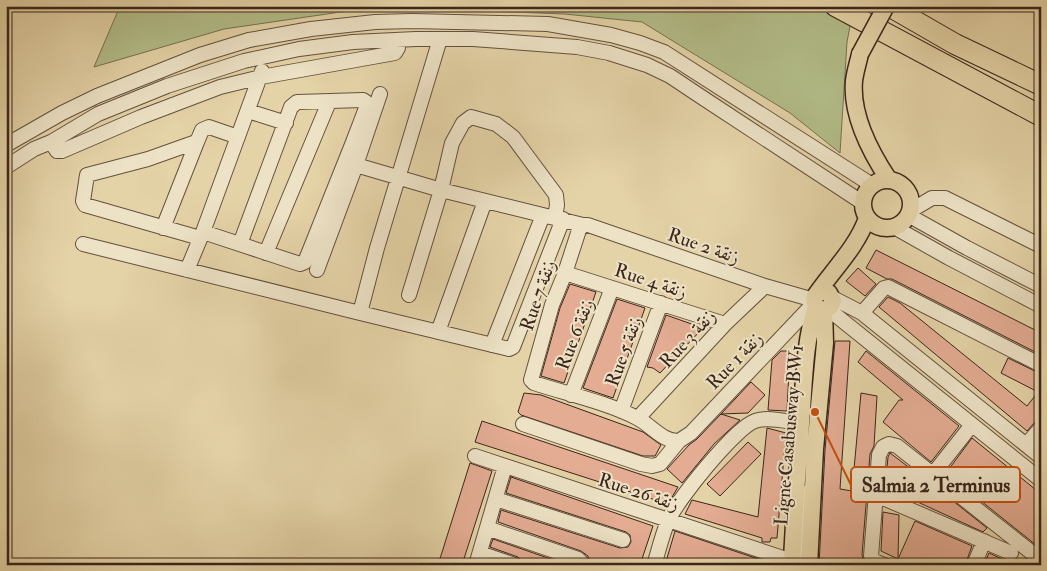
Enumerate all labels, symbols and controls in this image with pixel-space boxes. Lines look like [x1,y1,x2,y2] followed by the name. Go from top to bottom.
[665,222,743,269] street label: Rue 2 زنقة
[515,257,561,334] street label: Rue 7 زنقة
[611,258,690,304] street label: Rue 4 زنقة
[550,295,599,373] street label: Rue 6 زنقة
[654,304,721,373] street label: Rue 3 زنقة
[600,313,648,390] street label: Rue 5 زنقة
[701,327,768,395] street label: Rue 1 زنقة
[769,344,809,526] street label: Ligne Casabusway BW1
[851,467,1020,502] callout: Salmia 2 Terminus
[595,468,682,516] street label: Rue 26 زنقة
[862,473,1010,498] text: Salmia 2 Terminus

